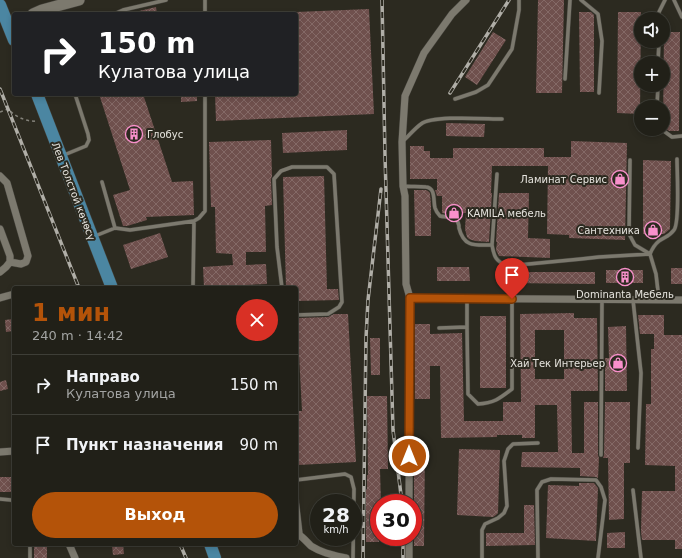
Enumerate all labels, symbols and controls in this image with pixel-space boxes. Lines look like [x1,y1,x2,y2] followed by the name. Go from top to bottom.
[634,12,670,136] map controls
[634,12,670,48] button: sound
[98,27,195,60] text: 150 m
[32,28,84,80] icon: right
[634,56,670,92] button: +
[98,61,250,82] text: Кулатова улица
[634,100,670,136] button: −
[124,124,144,144] building icon: Глобус
[147,129,183,140] place label: Глобус
[50,141,97,242] street label: Лев Толстой көчөсү
[610,169,630,189] shop icon: Ламинат Сервис
[520,174,607,185] place label: Ламинат Сервис
[444,203,464,223] shop icon: KAMILA мебель
[467,208,546,219] place label: KAMILA мебель
[643,220,663,240] shop icon: Сантехника
[577,225,640,236] place label: Сантехника
[495,258,529,299] pin
[501,264,523,286] icon: arrive
[615,267,635,287] building icon: Dominanta Мебель
[576,289,674,300] place label: Dominanta Мебель
[32,299,110,327] text: 1 мин
[236,299,278,341] button: close
[32,328,123,343] text: 240 m · 14:42
[608,353,628,373] shop icon: Хай Тек Интерьер
[510,358,605,369] place label: Хай Тек Интерьер
[66,368,140,386] text: Направо
[32,374,54,396] icon: right
[230,376,278,394] text: 150 m
[66,386,176,401] text: Кулатова улица
[32,434,54,456] icon: arrive
[388,435,430,477] position arrow
[66,436,223,454] text: Пункт назначения
[240,436,278,454] text: 90 m
[32,492,278,538] button: Выход
[370,494,422,546] speed limit sign: 30
[322,503,350,527] text: 28
[323,524,349,535] text: km/h

